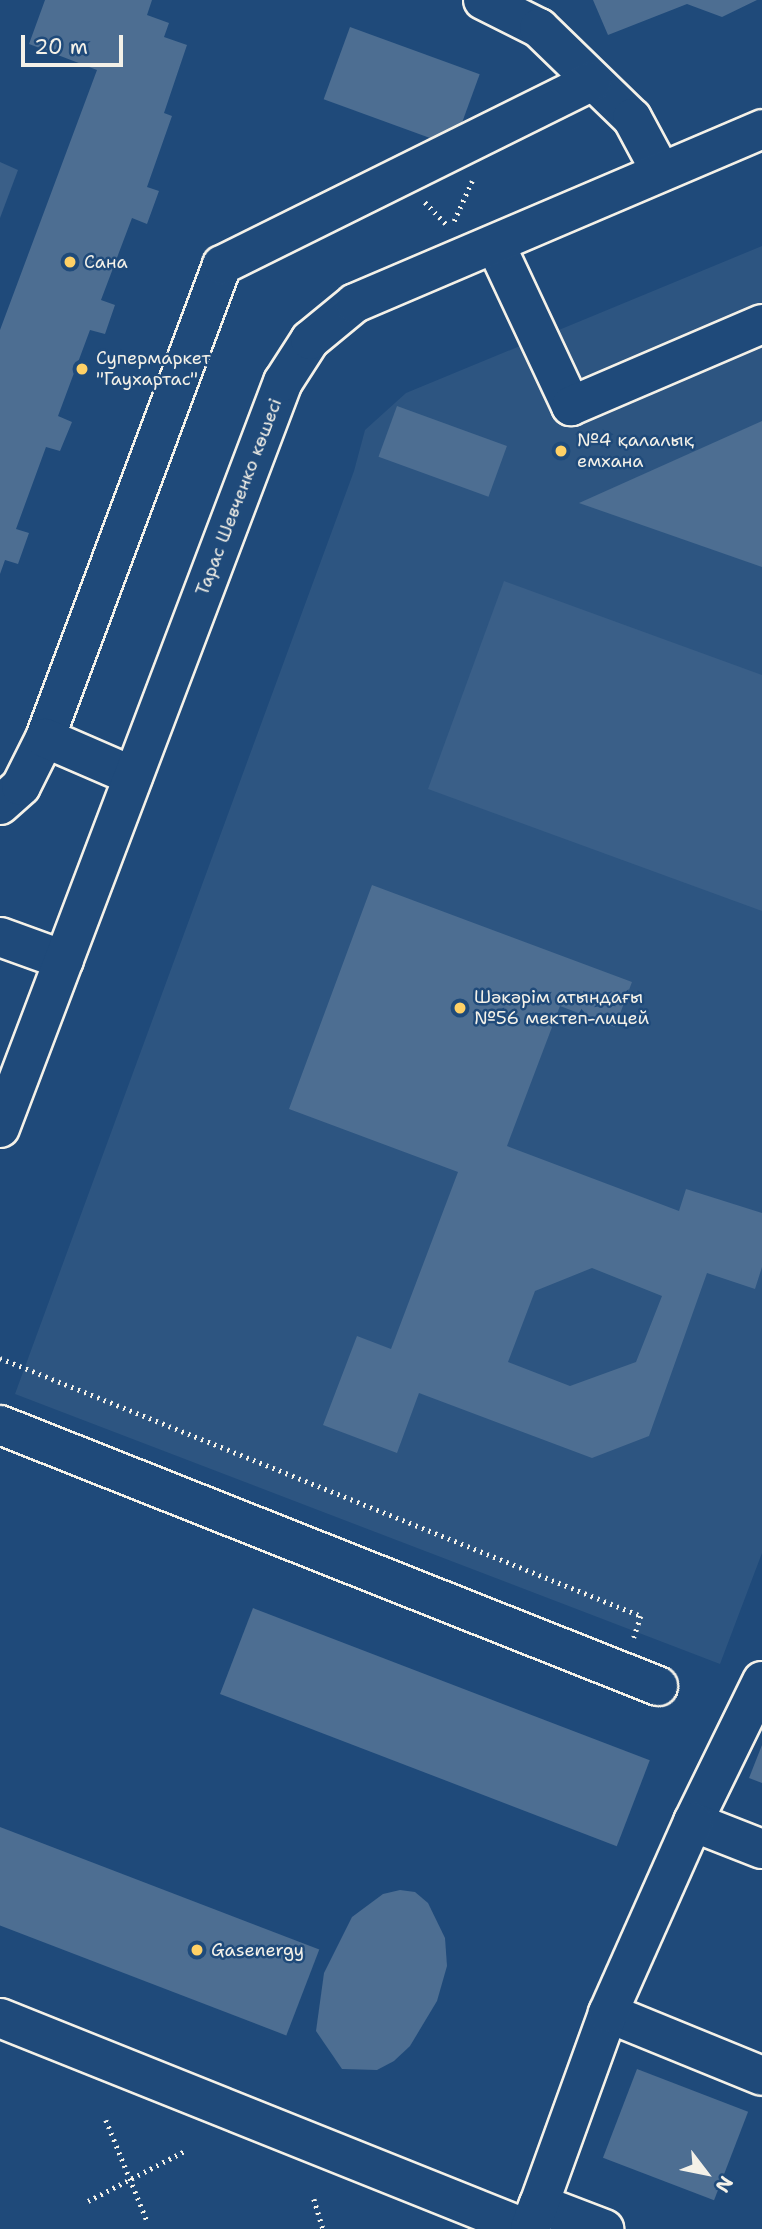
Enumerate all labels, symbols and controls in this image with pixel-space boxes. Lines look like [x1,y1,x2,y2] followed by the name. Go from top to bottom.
[24,21,126,65] scale bar
[34,33,88,61] text: 20 m
[84,251,128,273] place label: Сана
[62,254,78,270] marker: Сана
[96,348,211,390] place label: Супермаркет "Гаухартас"
[74,361,90,377] marker: Супермаркет "Гаухартас"
[191,395,287,599] street label: Тарас Шевченко көшесі
[577,430,694,472] place label: №4 қалалық емхана
[551,441,571,461] marker: №4 қалалық емхана
[474,987,649,1030] place label: Шәкәрім атындағы №56 мектеп-лицей
[452,1000,468,1016] marker: Шәкәрім атындағы №56 мектеп-лицей
[211,1939,304,1961] place label: Gasenergy
[189,1942,205,1958] marker: Gasenergy
[671,2138,741,2208] north arrow
[710,2171,739,2197] text: N

